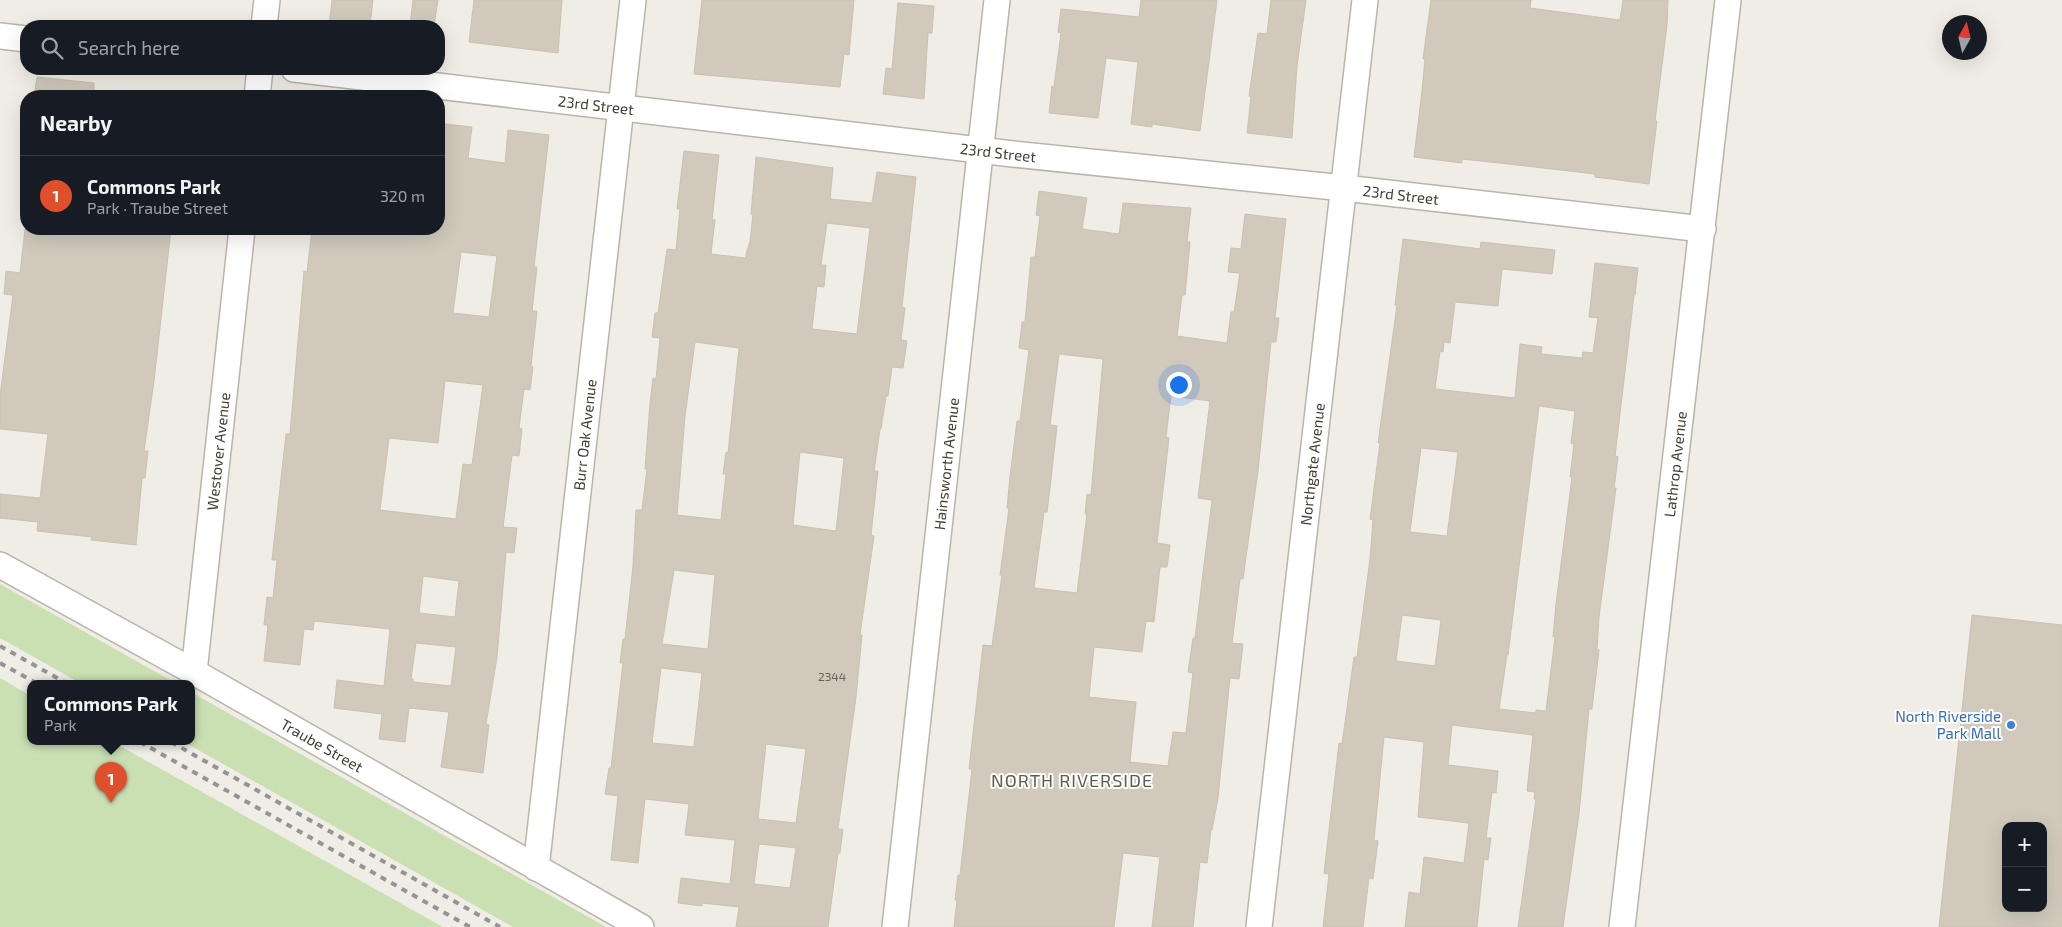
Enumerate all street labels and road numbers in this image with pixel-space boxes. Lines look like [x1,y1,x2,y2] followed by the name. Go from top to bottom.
[557,91,635,118] street label: 23rd Street
[959,139,1037,165] street label: 23rd Street
[1362,181,1440,208] street label: 23rd Street
[569,378,600,491] street label: Burr Oak Avenue
[203,391,233,511] street label: Westover Avenue
[930,397,962,531] street label: Hainsworth Avenue
[1296,402,1328,526] street label: Northgate Avenue
[1660,410,1690,518] street label: Lathrop Avenue
[278,714,367,776] street label: Traube Street

